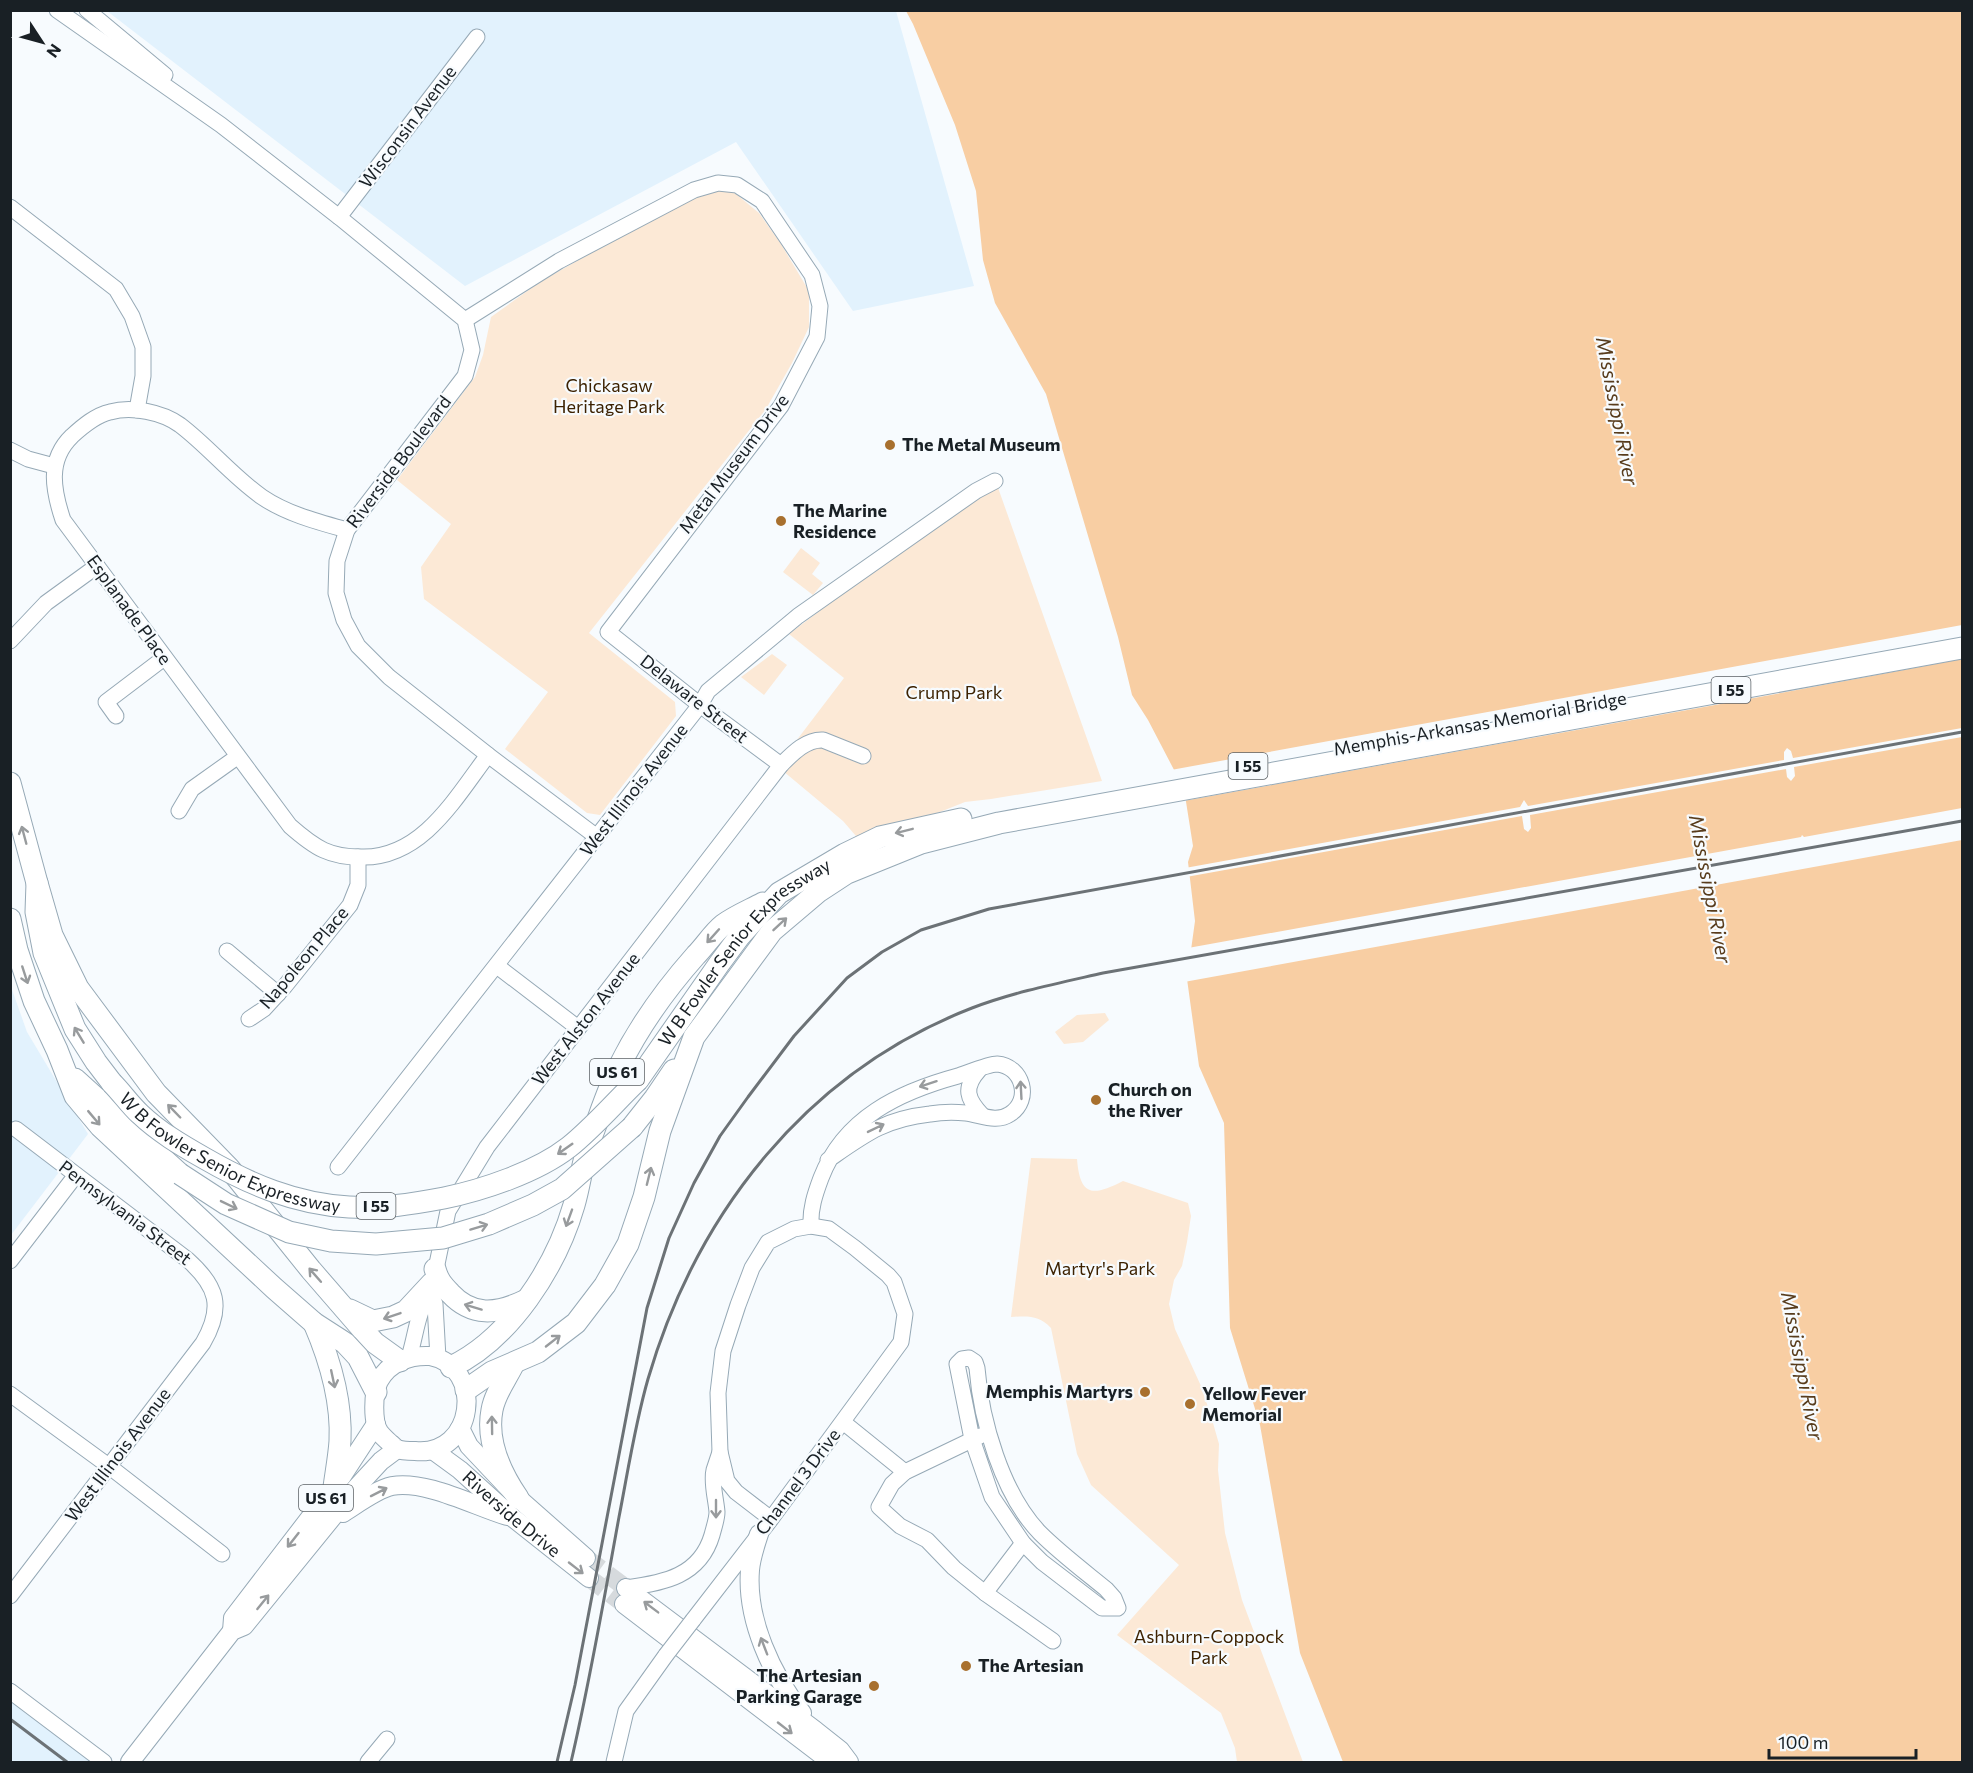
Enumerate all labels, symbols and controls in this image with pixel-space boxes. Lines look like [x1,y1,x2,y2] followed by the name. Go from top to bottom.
[12,12,72,72] north arrow
[43,41,66,62] text: N
[354,61,460,192] street label: Wisconsin Avenue
[1592,335,1644,488] water label: Mississippi River
[553,374,665,417] park label: Chickasaw Heritage Park
[674,389,793,537] street label: Metal Museum Drive
[341,391,455,532] street label: Riverside Boulevard
[902,433,1060,455] place label: The Metal Museum
[883,438,897,452] marker: The Metal Museum
[793,499,887,542] place label: The Marine Residence
[774,514,788,528] marker: The Marine Residence
[83,550,177,669] street label: Esplanade Place
[636,649,753,747] street label: Delaware Street
[1712,677,1750,703] road number: I 55
[905,681,1003,703] park label: Crump Park
[1332,686,1628,760] street label: Memphis-Arkansas Memorial Bridge
[575,719,692,860] street label: West Illinois Avenue
[1228,753,1268,779] road number: I 55
[1685,813,1737,966] water label: Mississippi River
[18,826,30,845] one-way arrow
[895,826,914,837] one-way arrow
[653,853,834,1050] street label: W B Fowler Senior Expressway
[254,902,352,1013] street label: Napoleon Place
[773,916,788,931] one-way arrow
[706,928,720,943] one-way arrow
[527,948,644,1089] street label: West Alston Avenue
[21,965,32,984] one-way arrow
[73,1027,85,1044] one-way arrow
[590,1059,644,1085] road number: US 61
[1108,1078,1192,1121] place label: Church on the River
[920,1080,938,1091] one-way arrow
[1015,1081,1026,1100] one-way arrow
[115,1088,342,1216] street label: W B Fowler Senior Expressway
[1089,1093,1103,1107] marker: Church on the River
[167,1104,181,1119] one-way arrow
[87,1110,100,1126] one-way arrow
[867,1121,885,1133] one-way arrow
[557,1143,574,1155] one-way arrow
[55,1155,196,1269] street label: Pennsylvania Street
[643,1167,655,1186] one-way arrow
[356,1193,395,1219] road number: I 55
[220,1200,238,1211] one-way arrow
[563,1208,574,1227] one-way arrow
[469,1221,488,1232] one-way arrow
[1045,1257,1155,1279] park label: Martyr's Park
[308,1268,322,1283] one-way arrow
[1777,1290,1829,1443] water label: Mississippi River
[464,1301,483,1312] one-way arrow
[383,1311,402,1322] one-way arrow
[545,1334,561,1347] one-way arrow
[328,1369,340,1388] one-way arrow
[986,1380,1133,1402] place label: Memphis Martyrs
[1202,1382,1307,1425] place label: Yellow Fever Memorial
[60,1383,175,1526] street label: West Illinois Avenue
[1138,1385,1152,1399] marker: Memphis Martyrs
[1183,1397,1197,1411] marker: Yellow Fever Memorial
[486,1415,498,1435] one-way arrow
[750,1424,844,1539] street label: Channel 3 Drive
[458,1466,565,1561] street label: Riverside Drive
[299,1485,353,1511] road number: US 61
[370,1486,388,1497] one-way arrow
[710,1498,722,1518] one-way arrow
[286,1532,299,1548] one-way arrow
[568,1561,584,1574] one-way arrow
[256,1595,269,1611] one-way arrow
[643,1600,659,1613] one-way arrow
[1134,1625,1285,1668] park label: Ashburn-Coppock Park
[758,1637,769,1656] one-way arrow
[978,1654,1084,1676] place label: The Artesian
[959,1659,973,1673] marker: The Artesian
[736,1664,862,1707] place label: The Artesian Parking Garage
[867,1679,881,1693] marker: The Artesian Parking Garage
[777,1721,793,1734] one-way arrow
[1769,1722,1916,1760] scale bar
[1778,1731,1828,1753] text: 100 m

